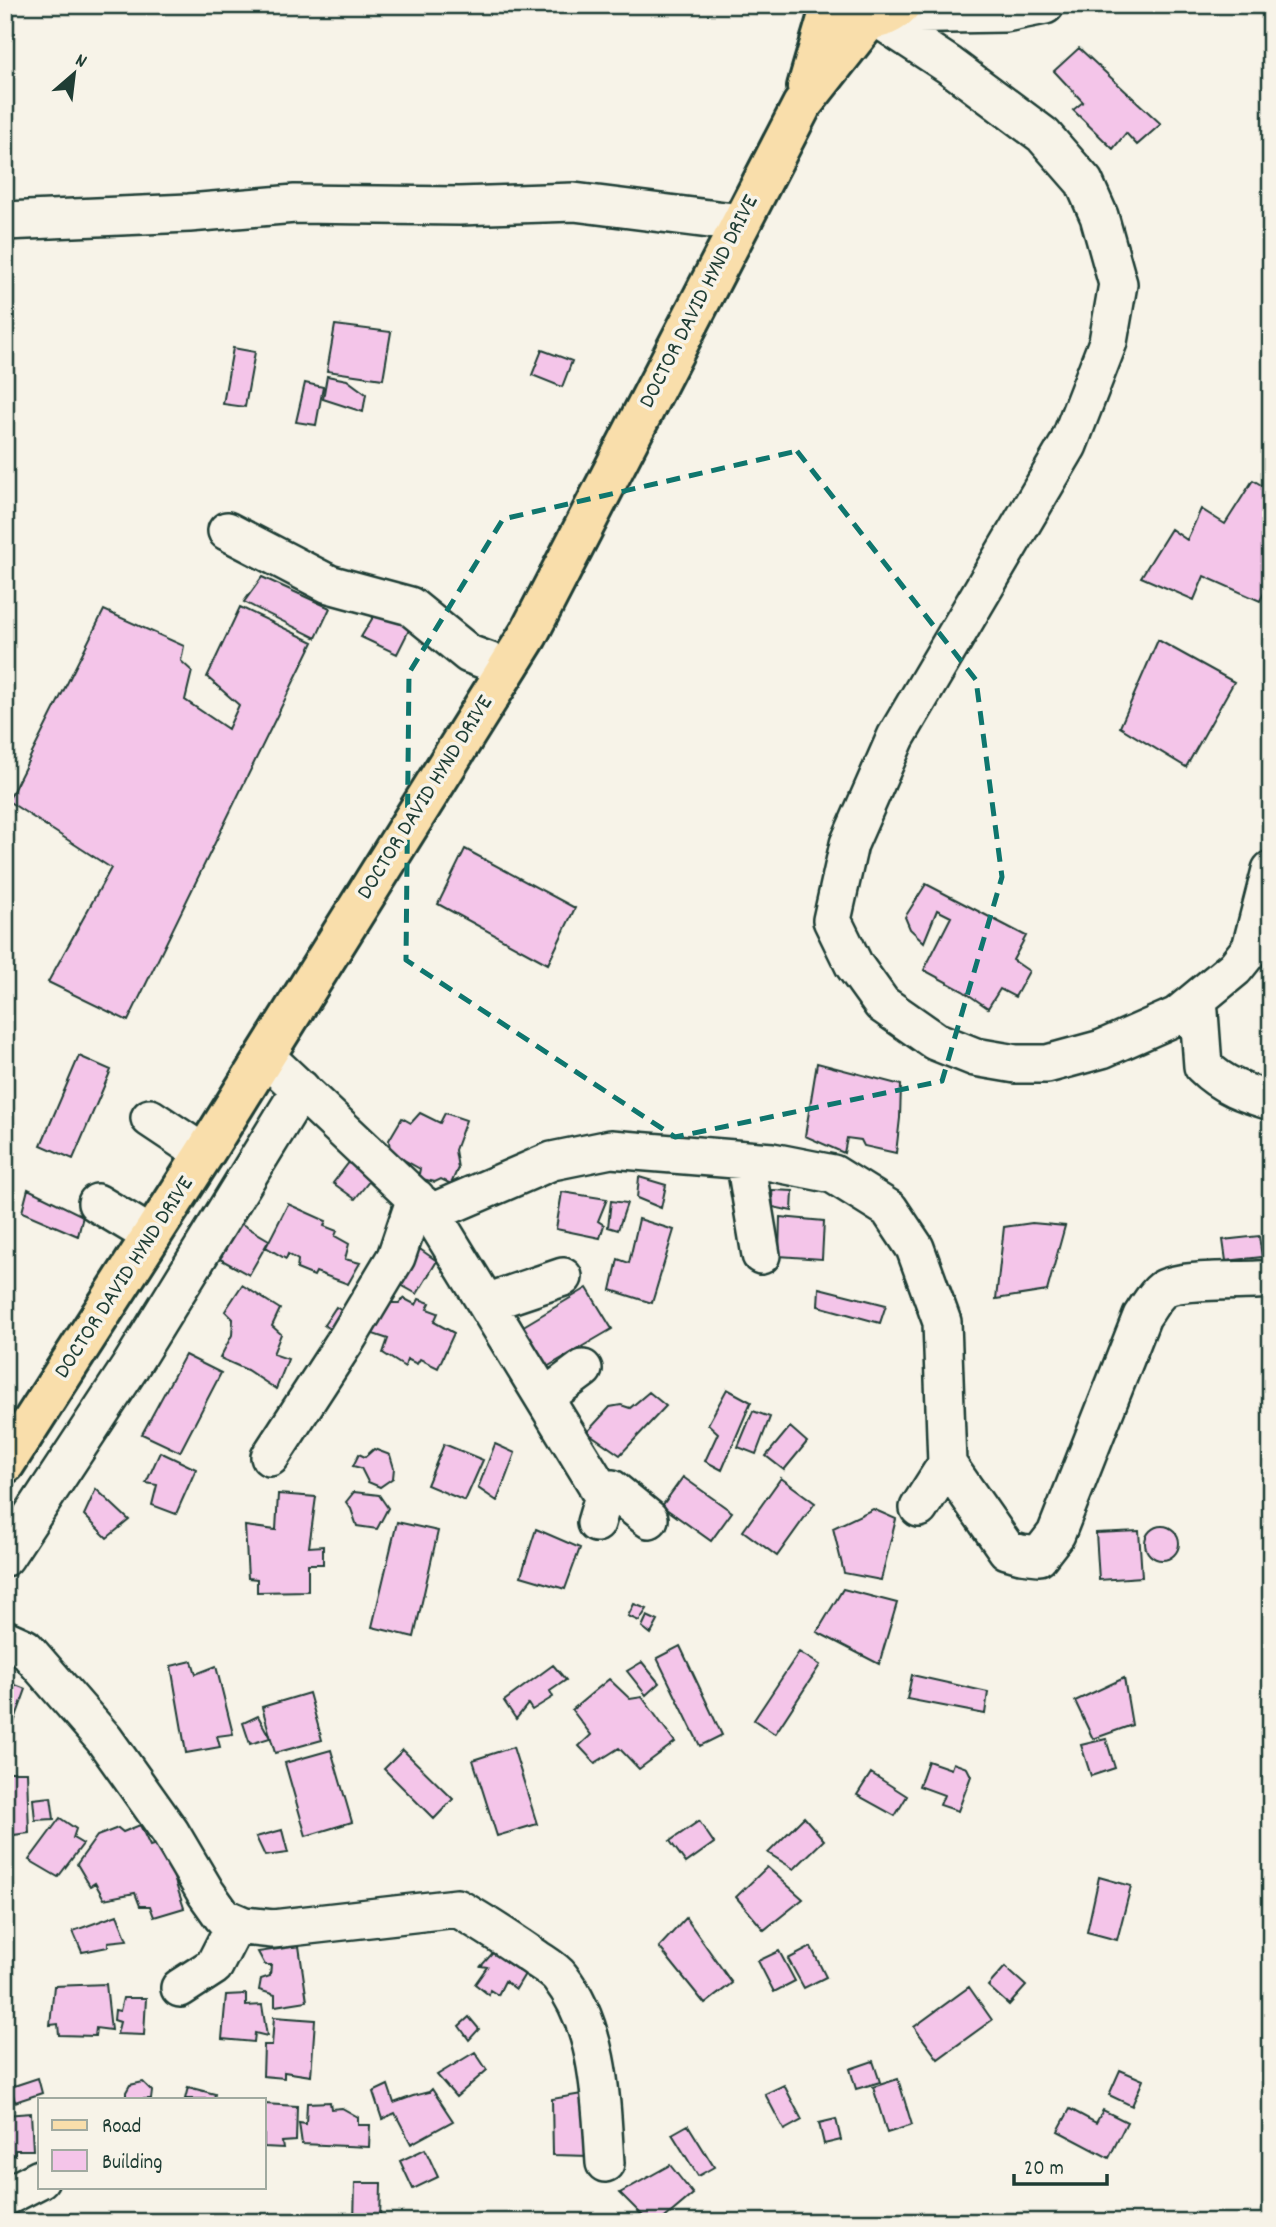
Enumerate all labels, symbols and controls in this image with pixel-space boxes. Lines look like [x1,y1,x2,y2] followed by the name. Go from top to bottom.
[38,38,108,108] north arrow
[70,48,91,76] text: N
[632,189,768,414] street label: DOCTOR DAVID HYND DRIVE
[350,689,503,907] street label: DOCTOR DAVID HYND DRIVE
[47,1170,203,1386] street label: DOCTOR DAVID HYND DRIVE
[38,2098,266,2188] legend
[102,2113,141,2143] text: Road
[1014,2143,1106,2187] scale bar
[102,2149,162,2179] text: Building
[1024,2155,1064,2185] text: 20 m

